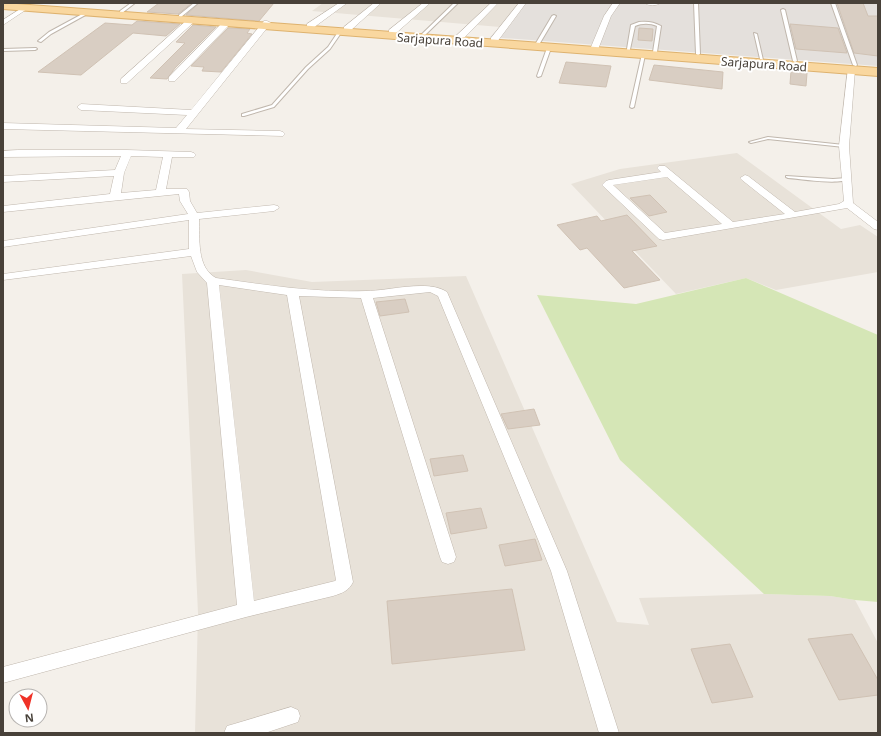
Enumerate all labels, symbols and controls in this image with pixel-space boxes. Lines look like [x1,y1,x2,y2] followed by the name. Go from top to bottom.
[396,29,484,51] street label: Sarjapura Road
[720,53,808,75] street label: Sarjapura Road
[8,688,48,728] north arrow
[24,710,35,726] text: N

